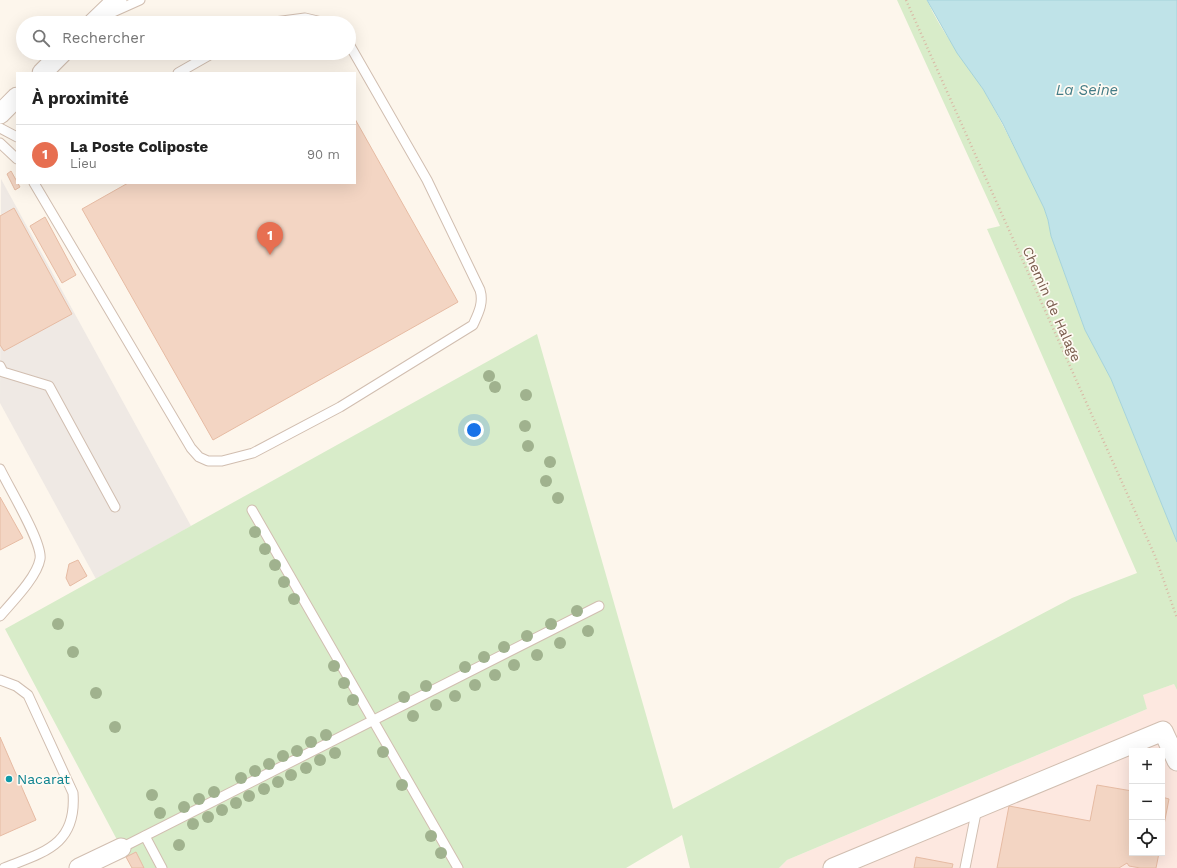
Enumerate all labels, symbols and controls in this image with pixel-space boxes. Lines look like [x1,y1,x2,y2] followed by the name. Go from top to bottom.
[16,16,356,60] search box
[30,27,52,49] icon: search
[62,29,145,47] text: Rechercher
[1056,81,1118,99] water label: La Seine
[32,88,129,108] text: À proximité
[70,138,208,156] text: La Poste Coliposte
[42,147,48,162] text: 1
[307,147,340,162] text: 90 m
[70,156,97,171] text: Lieu
[257,222,283,255] pin: 1
[1019,244,1085,364] street label: Chemin de Halage
[464,420,484,440] your location
[1129,748,1165,856] map controls
[1129,748,1165,784] button: +
[17,771,70,787] place label: Nacarat
[4,774,14,784] marker: Nacarat
[1129,784,1165,820] button: −
[1129,820,1165,856] button: locate

